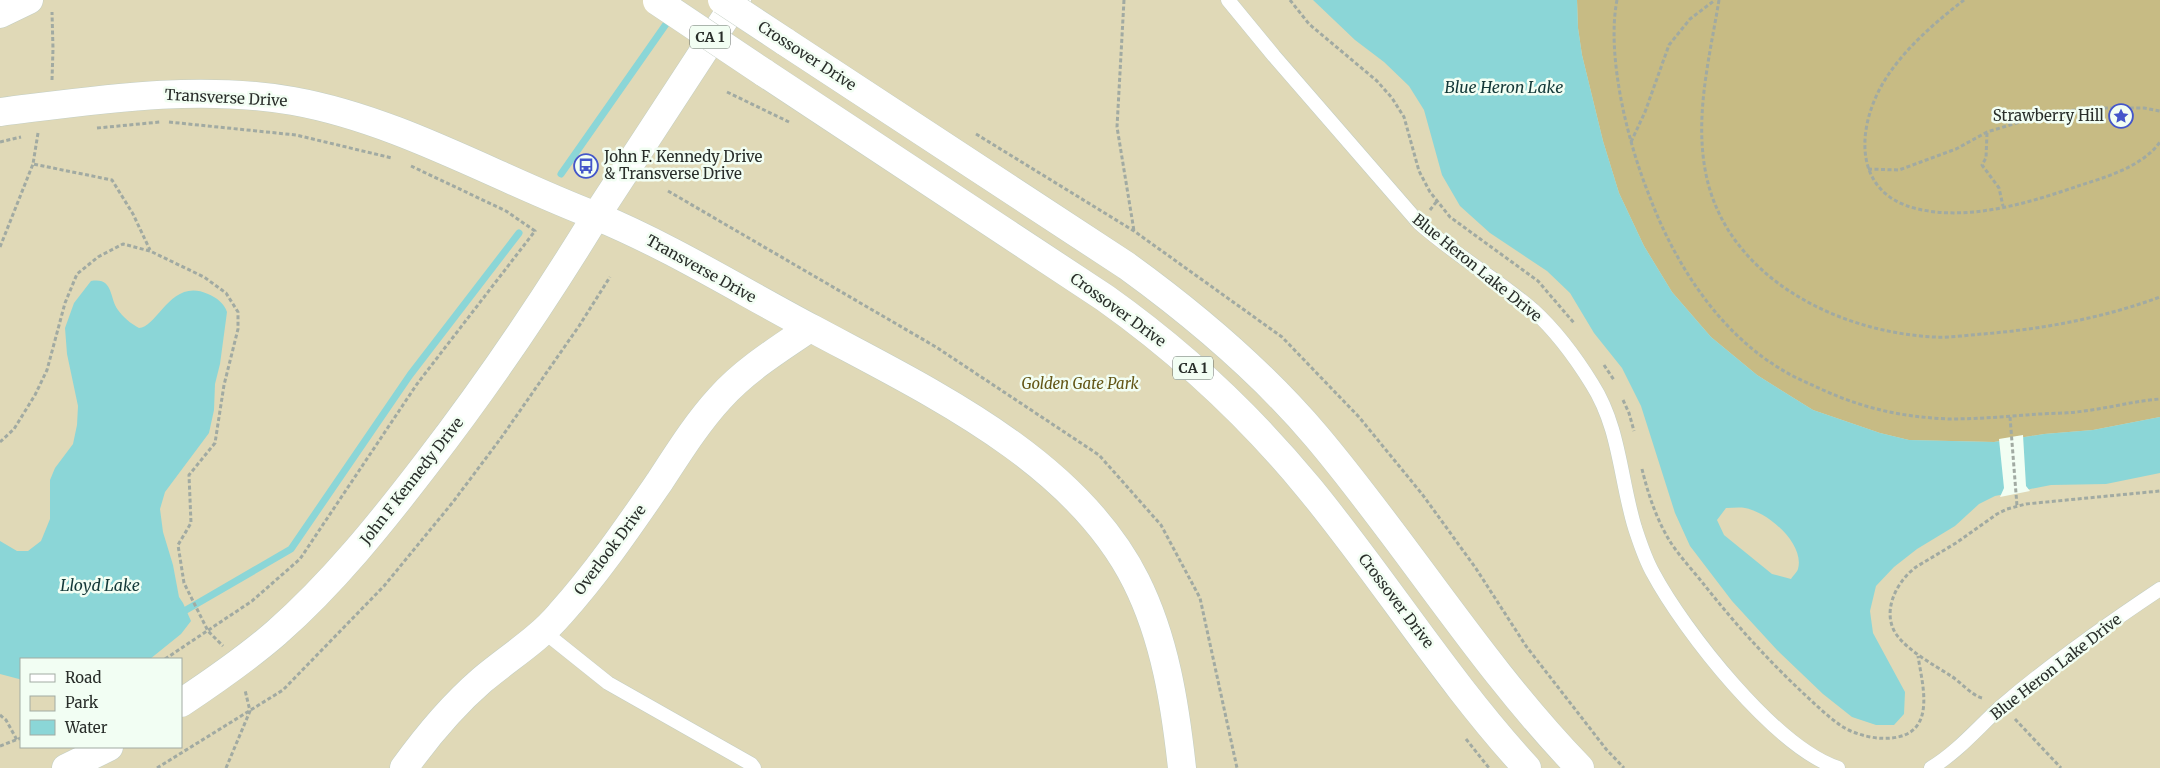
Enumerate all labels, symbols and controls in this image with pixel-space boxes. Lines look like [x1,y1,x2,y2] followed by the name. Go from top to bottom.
[754,17,860,95] street label: Crossover Drive
[690,26,730,48] road number: CA 1
[1445,77,1563,97] water label: Blue Heron Lake
[164,85,288,110] street label: Transverse Drive
[2108,103,2134,129] place icon: Strawberry Hill
[1993,106,2104,125] place label: Strawberry Hill
[603,147,762,183] place label: John F. Kennedy Drive & Transverse Drive
[573,153,599,179] bus stop icon: John F. Kennedy Drive & Transverse Drive
[1409,210,1546,326] street label: Blue Heron Lake Drive
[643,230,760,307] street label: Transverse Drive
[1067,269,1170,351] street label: Crossover Drive
[1173,356,1213,379] road number: CA 1
[1021,374,1139,393] park label: Golden Gate Park
[355,413,467,549] street label: John F Kennedy Drive
[569,501,650,599] street label: Overlook Drive
[1355,550,1438,652] street label: Crossover Drive
[60,575,140,595] water label: Lloyd Lake
[1987,610,2125,724] street label: Blue Heron Lake Drive
[20,658,182,748] legend
[65,668,101,687] text: Road
[65,693,99,712] text: Park
[64,718,108,737] text: Water

